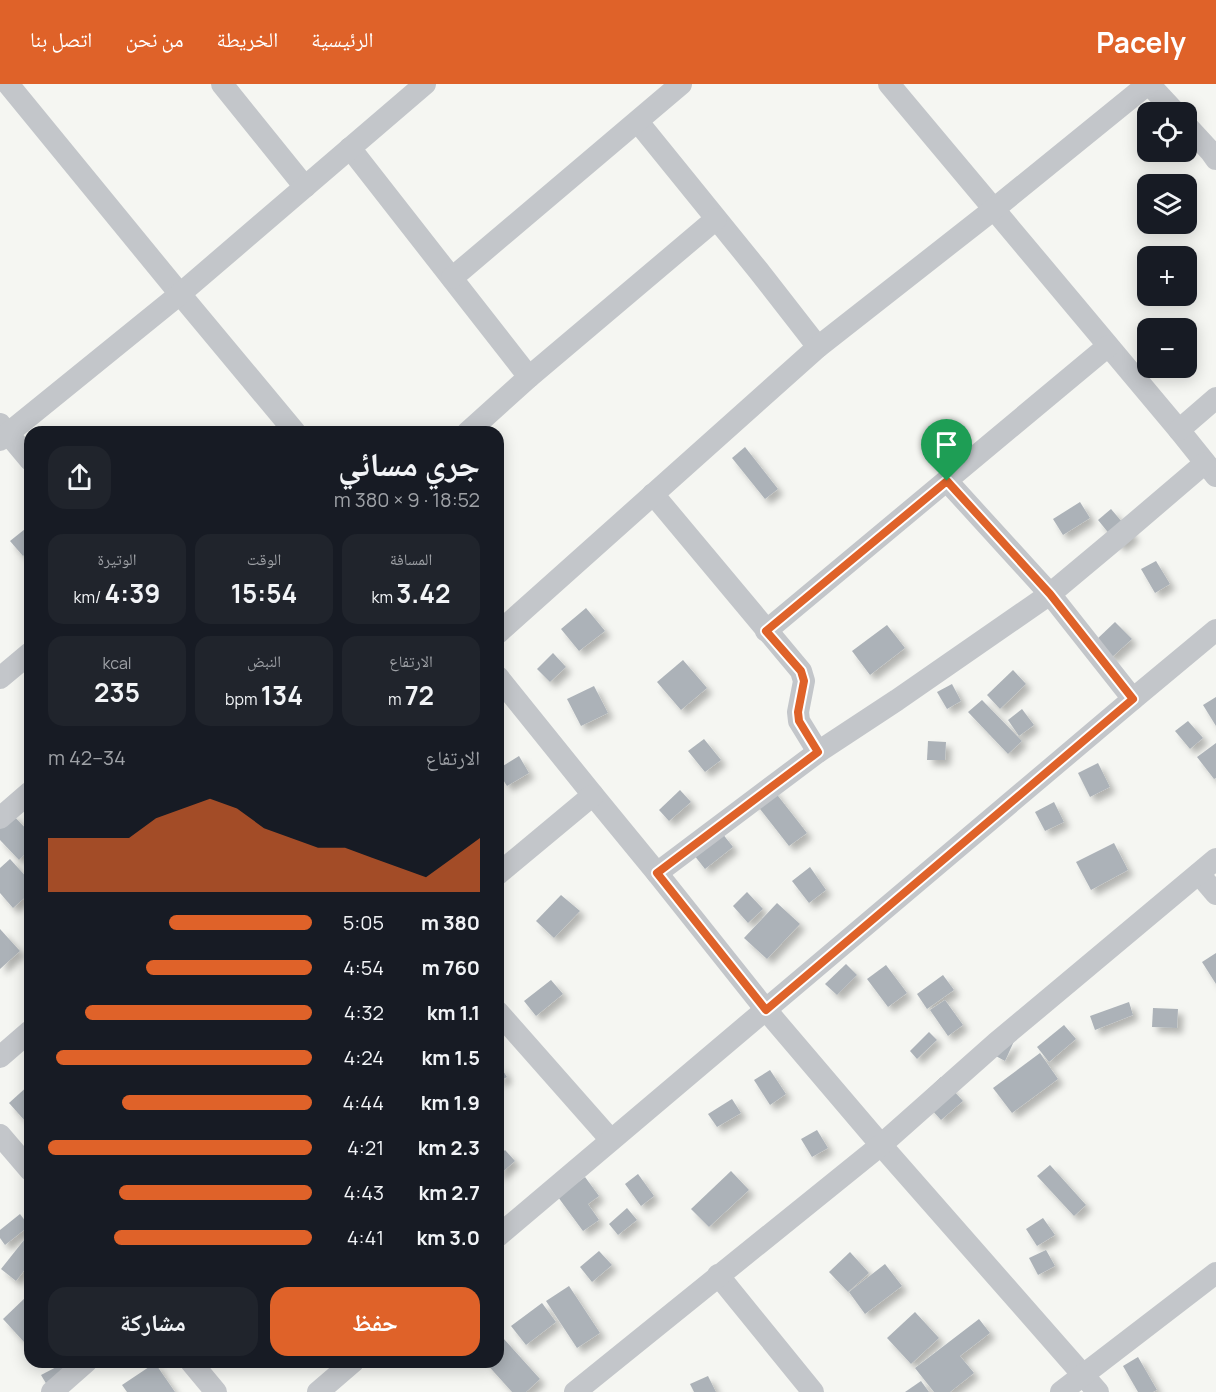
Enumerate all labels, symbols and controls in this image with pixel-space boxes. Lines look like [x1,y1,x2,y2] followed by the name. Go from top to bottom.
[1096,23,1186,61] text: Pacely
[30,25,92,53] text: اتصل بنا
[125,25,183,53] text: من نحن
[216,25,278,53] text: الخريطة
[311,25,374,53] text: الرئيسية
[1137,102,1197,378] map controls
[1137,102,1197,162] button: locate
[1137,174,1197,234] button: layers
[1137,246,1197,306] button: +
[1137,318,1197,378] button: −
[921,419,972,481] pin
[930,428,963,461] icon: arrive
[338,441,480,486] text: جري مسائي
[48,446,111,509] button: share
[334,486,480,513] text: 18:52 · 9 × 380 m
[98,548,136,570] text: الوتيرة
[247,548,281,570] text: الوقت
[390,548,432,570] text: المسافة
[104,575,160,611] text: 4:39
[231,575,297,611] text: 15:54
[396,575,451,611] text: 3.42
[74,586,104,608] text: /km
[371,586,396,608] text: km
[247,650,281,672] text: النبض
[389,650,433,672] text: الارتفاع
[102,652,132,674] text: kcal
[94,674,140,710] text: 235
[261,677,303,713] text: 134
[405,677,434,713] text: 72
[225,688,261,710] text: bpm
[388,688,405,710] text: m
[48,744,126,771] text: 34–42 m
[425,744,480,771] text: الارتفاع
[343,909,384,936] text: 5:05
[421,909,480,936] text: 380 m
[343,954,384,981] text: 4:54
[422,954,480,981] text: 760 m
[344,999,384,1026] text: 4:32
[427,999,480,1026] text: 1.1 km
[343,1044,384,1071] text: 4:24
[422,1044,480,1071] text: 1.5 km
[342,1089,384,1116] text: 4:44
[421,1089,480,1116] text: 1.9 km
[347,1134,384,1161] text: 4:21
[418,1134,480,1161] text: 2.3 km
[343,1179,384,1206] text: 4:43
[419,1179,480,1206] text: 2.7 km
[347,1224,384,1251] text: 4:41
[416,1224,480,1251] text: 3.0 km
[48,1287,258,1356] button: مشاركة
[270,1287,480,1356] button: حفظ

